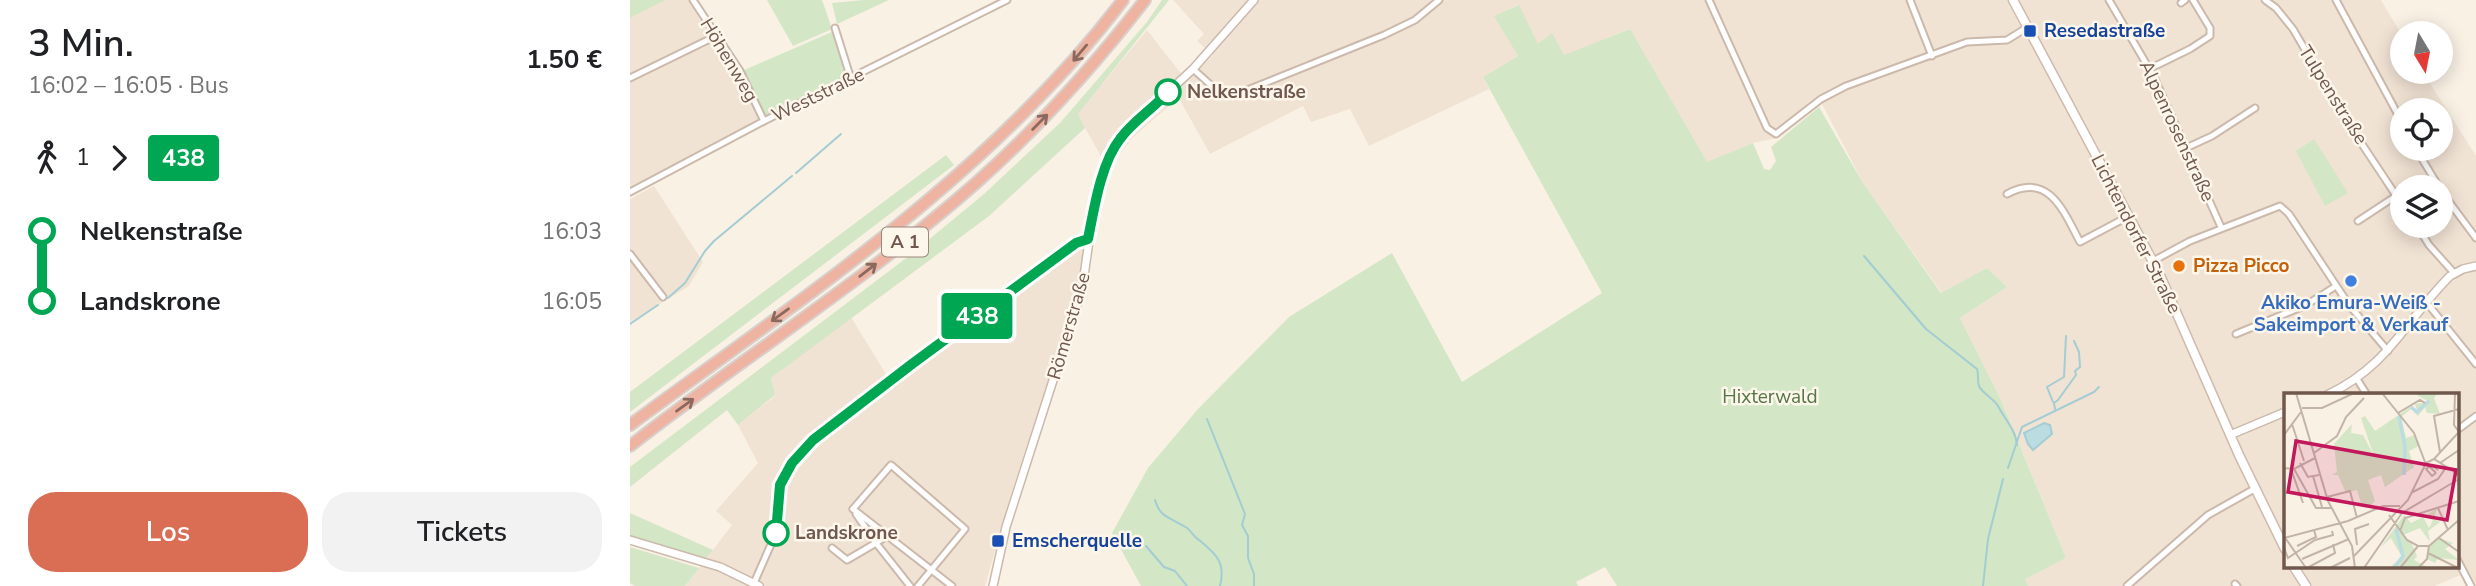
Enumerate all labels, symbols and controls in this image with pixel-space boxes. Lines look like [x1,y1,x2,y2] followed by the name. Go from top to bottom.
[694,13,764,107] street label: Höhenweg
[28,18,134,69] text: 3 Min.
[2044,18,2165,44] place label: Resedastraße
[2390,21,2454,84] north arrow
[2390,21,2453,238] map controls
[2022,23,2038,39] marker: Resedastraße
[2292,40,2374,150] street label: Tulpenstraße
[526,42,602,77] text: 1.50 €
[1072,43,1088,61] one-way arrow
[2133,56,2221,206] street label: Alpenrosenstraße
[767,61,869,129] street label: Weststraße
[28,70,229,101] text: 16:02 – 16:05 · Bus
[1155,79,1181,105] marker: Nelkenstraße
[1187,79,1306,105] place label: Nelkenstraße
[2390,98,2453,161] button: locate
[1031,113,1048,130] one-way arrow
[28,139,66,177] icon: walk
[100,139,138,177] icon: forward
[76,142,90,173] text: 1
[162,142,205,174] text: 438
[2085,150,2187,318] street label: Lichtendorfer Straße
[2390,175,2453,238] button: layers
[80,214,243,249] text: Nelkenstraße
[542,216,602,247] text: 16:03
[882,228,928,256] road number: A 1
[2193,253,2289,279] place label: Pizza Picco
[2171,258,2187,274] marker: Pizza Picco
[858,263,877,278] one-way arrow
[1041,269,1097,383] street label: Römerstraße
[2343,273,2359,289] marker: Akiko Emura-Weiß - Sakeimport & Verkauf
[80,284,221,319] text: Landskrone
[542,286,602,317] text: 16:05
[2254,290,2449,338] place label: Akiko Emura-Weiß - Sakeimport & Verkauf
[937,293,1017,339] line badge: 438
[955,300,999,332] text: 438
[771,307,790,322] one-way arrow
[1722,384,1818,410] park label: Hixterwald
[2284,393,2458,568] inset map
[675,398,694,413] one-way arrow
[28,492,308,572] button: Los
[322,492,602,572] button: Tickets
[763,520,789,546] marker: Landskrone
[795,520,898,546] place label: Landskrone
[1012,528,1142,554] place label: Emscherquelle
[990,533,1006,549] marker: Emscherquelle

